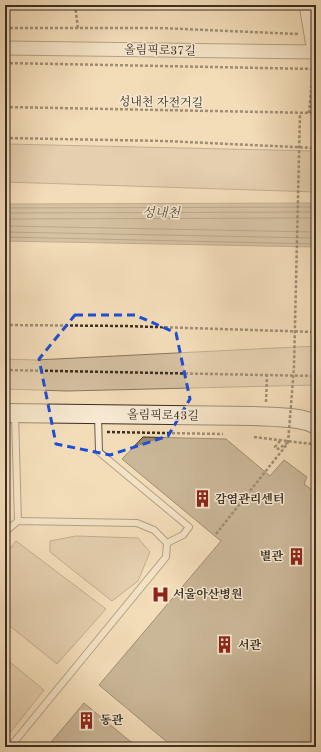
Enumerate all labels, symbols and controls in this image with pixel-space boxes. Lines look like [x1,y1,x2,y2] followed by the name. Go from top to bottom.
[124,43,196,58] street label: 올림픽로37길
[119,95,203,110] street label: 성내천 자전거길
[142,205,181,220] water label: 성내천
[127,408,199,423] street label: 올림픽로43길
[192,489,212,509] building icon: 감염관리센터
[215,492,285,506] place label: 감염관리센터
[286,546,306,566] building icon: 별관
[260,549,283,563] place label: 별관
[150,584,170,604] hospital icon: 서울아산병원
[173,587,243,601] place label: 서울아산병원
[215,635,235,655] building icon: 서관
[238,638,262,652] place label: 서관
[77,710,97,730] building icon: 동관
[100,713,124,727] place label: 동관

